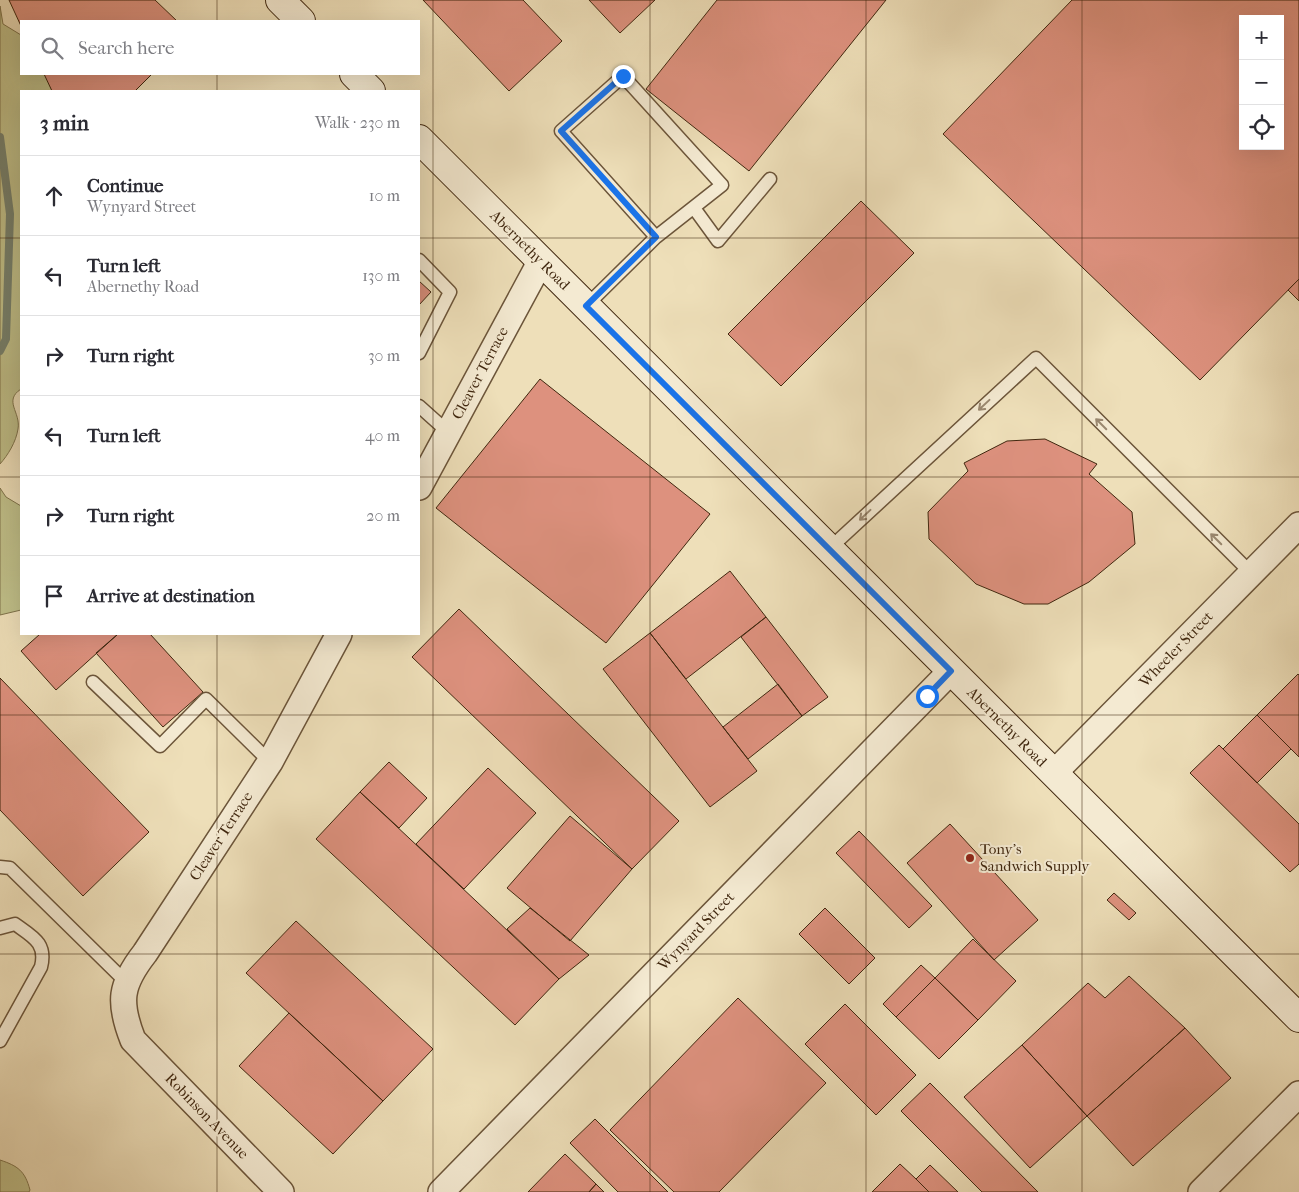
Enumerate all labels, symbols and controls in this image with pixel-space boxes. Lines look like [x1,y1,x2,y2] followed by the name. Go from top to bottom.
[1239,15,1284,150] map controls
[1239,15,1284,60] button: +
[20,20,420,75] search box
[38,34,66,62] icon: search
[78,37,174,59] text: Search here
[1239,60,1284,105] button: −
[612,65,635,88] route end
[1239,105,1284,150] button: locate
[40,111,89,135] text: 3 min
[315,113,400,132] text: Walk · 230 m
[87,175,163,197] text: Continue
[40,182,68,210] icon: ahead
[369,186,400,205] text: 10 m
[87,197,196,216] text: Wynyard Street
[486,206,574,294] street label: Abernethy Road
[87,255,161,277] text: Turn left
[40,262,68,290] icon: left
[362,266,400,285] text: 130 m
[87,277,199,296] text: Abernethy Road
[448,323,512,422] street label: Cleaver Terrace
[40,342,68,370] icon: right
[87,345,174,367] text: Turn right
[368,346,400,365] text: 30 m
[978,400,991,411] one-way arrow
[1095,418,1107,430] one-way arrow
[40,422,68,450] icon: left
[87,425,161,447] text: Turn left
[365,426,400,445] text: 40 m
[40,502,68,530] icon: right
[87,505,174,527] text: Turn right
[366,506,400,525] text: 20 m
[858,509,871,521] one-way arrow
[1210,533,1222,545] one-way arrow
[40,582,68,610] icon: arrive
[87,585,255,607] text: Arrive at destination
[1135,607,1217,691] street label: Wheeler Street
[963,683,1051,771] street label: Abernethy Road
[916,685,939,708] route start
[186,788,257,884] street label: Cleaver Terrace
[980,840,1090,875] place label: Tony's Sandwich Supply
[964,852,976,864] marker: Tony's Sandwich Supply
[653,887,739,975] street label: Wynyard Street
[161,1069,253,1163] street label: Robinson Avenue

